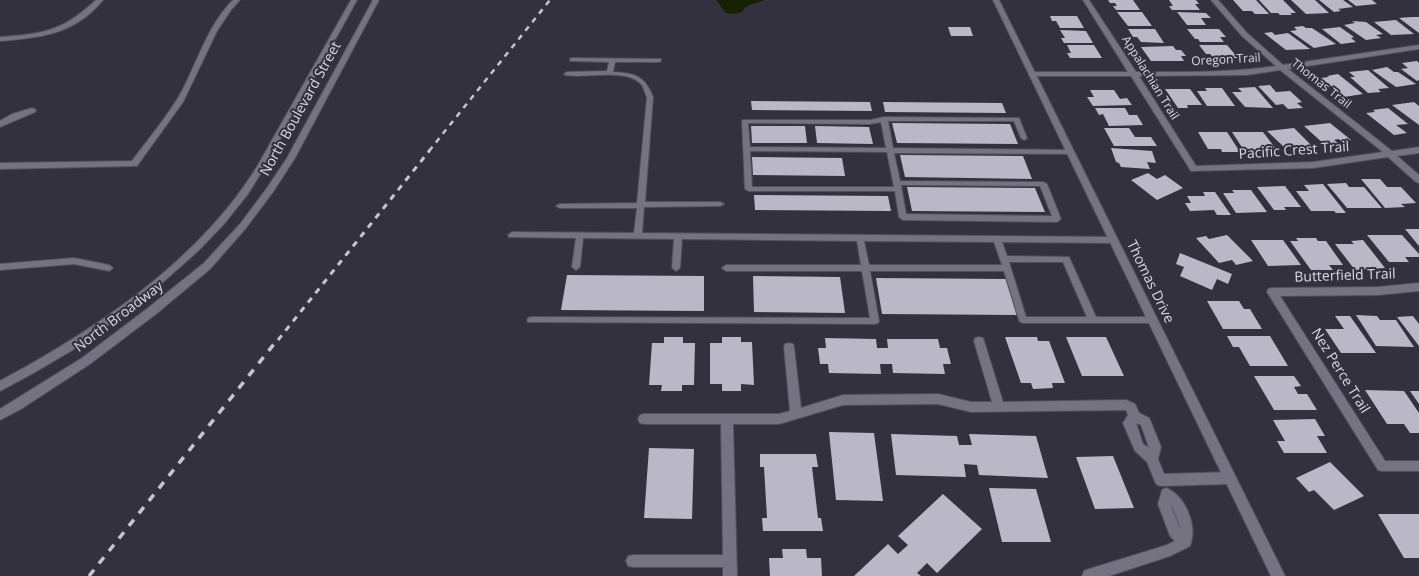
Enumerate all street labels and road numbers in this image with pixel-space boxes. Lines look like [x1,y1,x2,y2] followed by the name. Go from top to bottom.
[1118,33,1182,123] street label: Appalachian Trail
[257,39,345,179] street label: North Boulevard Street
[1191,51,1261,69] street label: Oregon Trail
[1288,56,1354,112] street label: Thomas Trail
[1238,139,1350,163] street label: Pacific Crest Trail
[1123,238,1177,326] street label: Thomas Drive
[1294,266,1396,286] street label: Butterfield Trail
[71,278,167,356] street label: North Broadway
[1307,325,1373,417] street label: Nez Perce Trail

